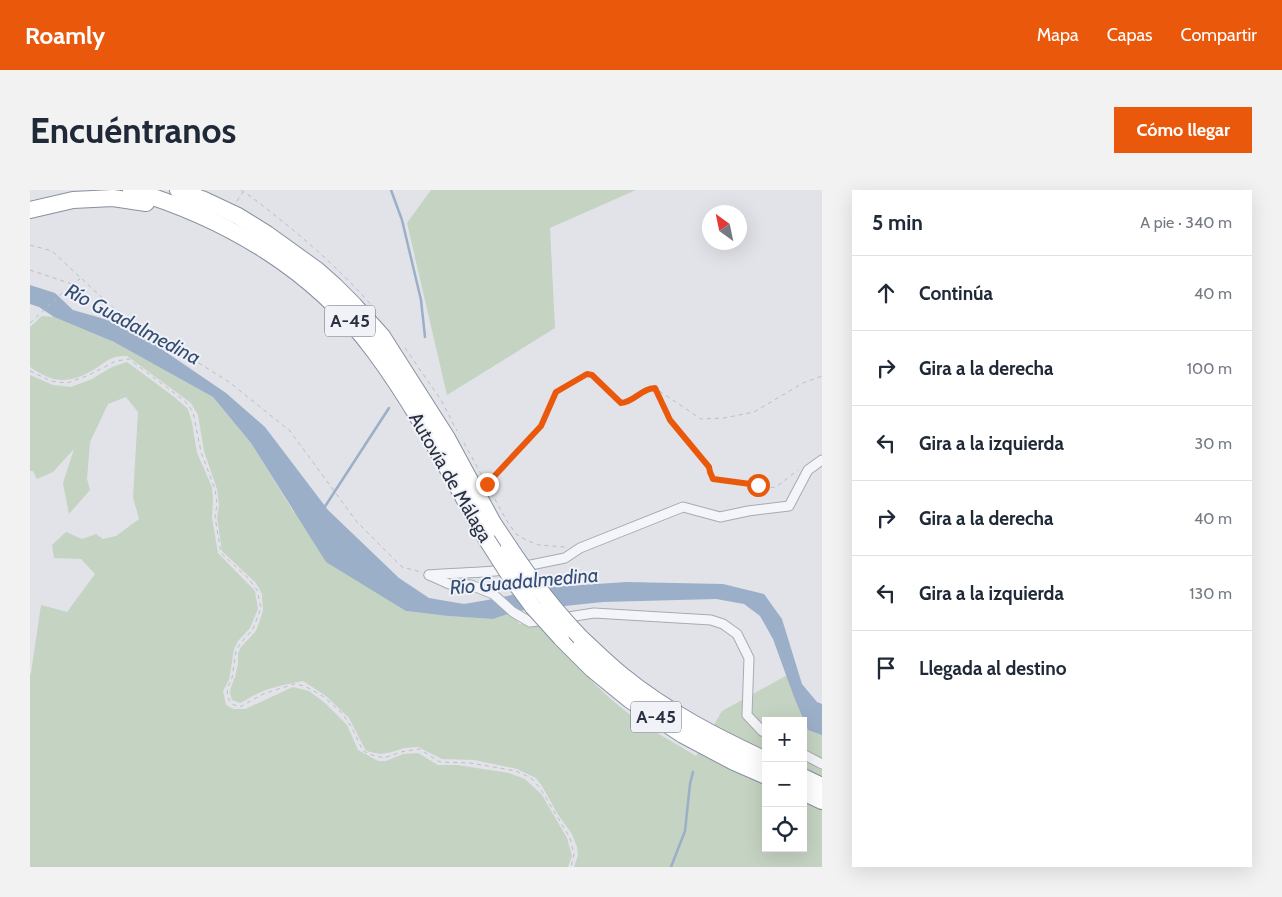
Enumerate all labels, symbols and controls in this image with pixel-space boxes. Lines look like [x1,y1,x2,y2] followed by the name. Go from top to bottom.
[25,21,105,50] text: Roamly
[1037,24,1079,46] text: Mapa
[1107,24,1153,46] text: Capas
[1181,24,1257,46] text: Compartir
[1114,107,1252,153] button: Cómo llegar
[30,109,236,152] text: Encuéntranos
[702,205,747,250] north arrow
[872,210,923,235] text: 5 min
[1140,213,1232,232] text: A pie · 340 m
[61,278,205,370] water label: Río Guadalmedina
[872,279,900,307] icon: ahead
[919,282,993,305] text: Continúa
[1194,284,1232,303] text: 40 m
[325,305,375,336] road number: A-45
[872,354,900,382] icon: right
[919,357,1054,380] text: Gira a la derecha
[1187,359,1232,378] text: 100 m
[404,408,497,546] street label: Autovía de Málaga
[872,429,900,457] icon: left
[919,432,1064,455] text: Gira a la izquierda
[1195,434,1232,453] text: 30 m
[476,473,499,496] route end
[747,474,770,497] route start
[872,504,900,532] icon: right
[919,507,1054,530] text: Gira a la derecha
[1194,509,1232,528] text: 40 m
[449,563,599,599] water label: Río Guadalmedina
[872,579,900,607] icon: left
[919,582,1064,605] text: Gira a la izquierda
[1189,584,1232,603] text: 130 m
[872,654,900,682] icon: arrive
[919,657,1066,680] text: Llegada al destino
[631,702,681,732] road number: A-45
[762,717,807,852] map controls
[762,717,807,762] button: +
[762,762,807,807] button: −
[762,807,807,852] button: locate

